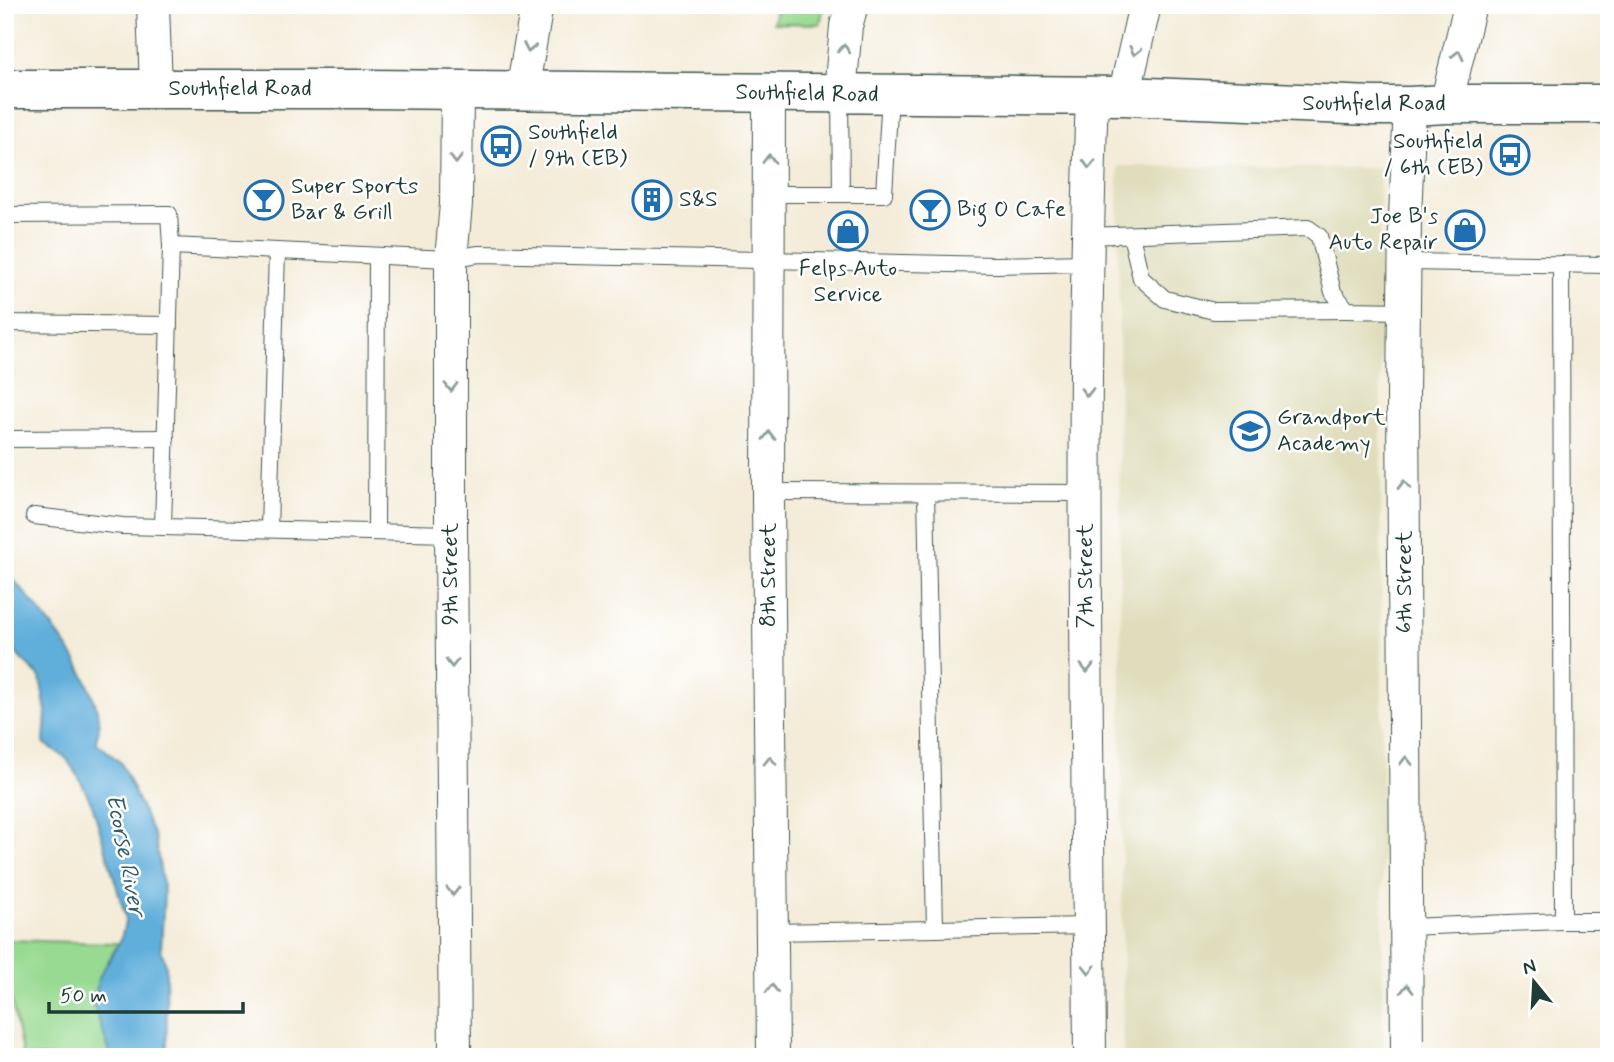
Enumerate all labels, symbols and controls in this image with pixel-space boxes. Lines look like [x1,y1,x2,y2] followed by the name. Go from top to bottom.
[522,42,537,54] one-way arrow
[836,43,851,54] one-way arrow
[1128,45,1143,57] one-way arrow
[1450,49,1464,61] one-way arrow
[168,74,312,104] street label: Southfield Road
[735,78,879,110] street label: Southfield Road
[1302,89,1446,119] street label: Southfield Road
[528,118,627,174] place label: Southfield / 9th (EB)
[480,125,522,167] bus stop icon: Southfield / 9th (EB)
[1383,127,1483,183] place label: Southfield / 6th (EB)
[1489,134,1531,176] bus stop icon: Southfield / 6th (EB)
[761,153,777,164] one-way arrow
[448,155,464,165] one-way arrow
[1082,159,1097,170] one-way arrow
[291,172,418,228] place label: Super Sports Bar & Grill
[243,179,285,221] bar icon: Super Sports Bar & Grill
[631,179,673,221] building icon: S&S
[679,185,718,215] place label: S&S
[909,189,951,231] bar icon: Big O Cafe
[957,195,1066,227] place label: Big O Cafe
[1328,202,1438,258] place label: Joe B's Auto Repair
[1444,209,1486,251] shop icon: Joe B's Auto Repair
[827,210,869,252] shop icon: Felps Auto Service
[799,254,897,310] place label: Felps Auto Service
[443,382,459,392] one-way arrow
[1079,387,1095,397] one-way arrow
[1277,403,1386,459] place label: Grandport Academy
[1229,410,1271,452] school or university icon: Grandport Academy
[761,430,777,440] one-way arrow
[1396,479,1412,489] one-way arrow
[436,522,466,625] street label: 9th Street
[754,522,784,627] street label: 8th Street
[1071,523,1101,629] street label: 7th Street
[1390,530,1420,634] street label: 6th Street
[444,658,460,669] one-way arrow
[1079,663,1095,674] one-way arrow
[762,755,778,766] one-way arrow
[1398,755,1414,766] one-way arrow
[98,792,153,922] water label: Ecorse River
[445,886,461,896] one-way arrow
[1498,946,1568,1016] north arrow
[1519,953,1539,981] text: N
[1082,964,1097,975] one-way arrow
[49,971,243,1015] scale bar
[60,982,107,1010] text: 50 m
[764,983,780,993] one-way arrow
[1399,983,1415,993] one-way arrow

